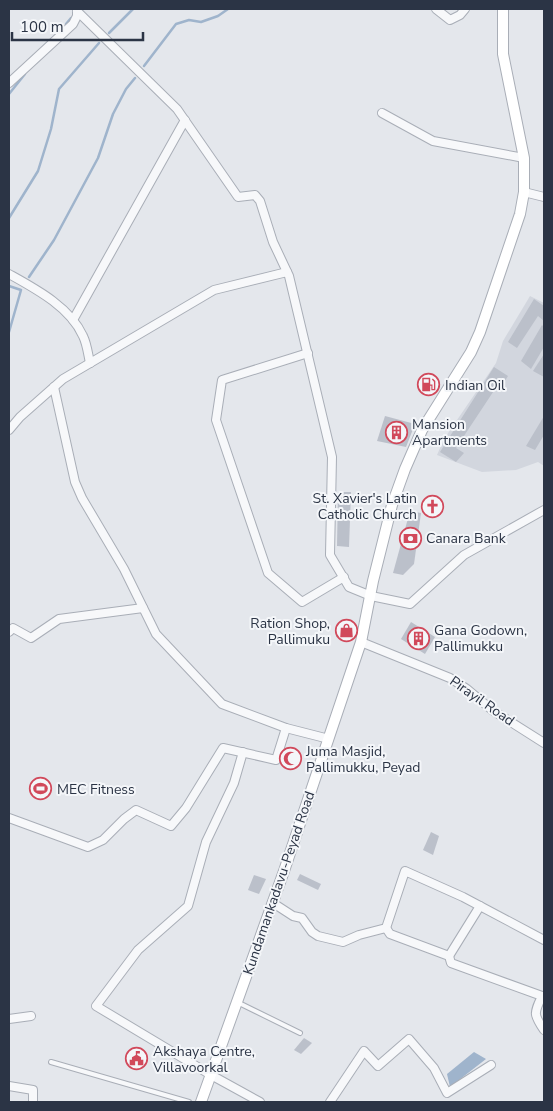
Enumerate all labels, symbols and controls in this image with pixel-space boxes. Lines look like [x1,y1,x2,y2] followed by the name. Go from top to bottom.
[12,10,144,42] scale bar
[20,17,64,37] text: 100 m
[417,373,441,397] fuel station icon: Indian Oil
[445,376,506,395] place label: Indian Oil
[412,415,487,450] place label: Mansion Apartments
[384,420,408,444] building icon: Mansion Apartments
[313,489,417,524] place label: St. Xavier's Latin Catholic Church
[421,494,445,518] church icon: St. Xavier's Latin Catholic Church
[398,526,422,550] bank icon: Canara Bank
[426,529,507,548] place label: Canara Bank
[250,614,330,649] place label: Ration Shop, Pallimuku
[334,619,358,643] shop icon: Ration Shop, Pallimuku
[434,621,527,656] place label: Gana Godown, Pallimukku
[406,626,430,650] building icon: Gana Godown, Pallimukku
[446,672,518,730] street label: Pirayil Road
[305,742,421,777] place label: Juma Masjid, Pallimukku, Peyad
[278,747,302,771] mosque icon: Juma Masjid, Pallimukku, Peyad
[29,777,53,801] sports icon: MEC Fitness
[57,780,135,799] place label: MEC Fitness
[239,789,319,977] street label: Kundamankadavu-Peyad Road
[152,1042,255,1077] place label: Akshaya Centre, Villavoorkal
[125,1047,149,1071] public building icon: Akshaya Centre, Villavoorkal

